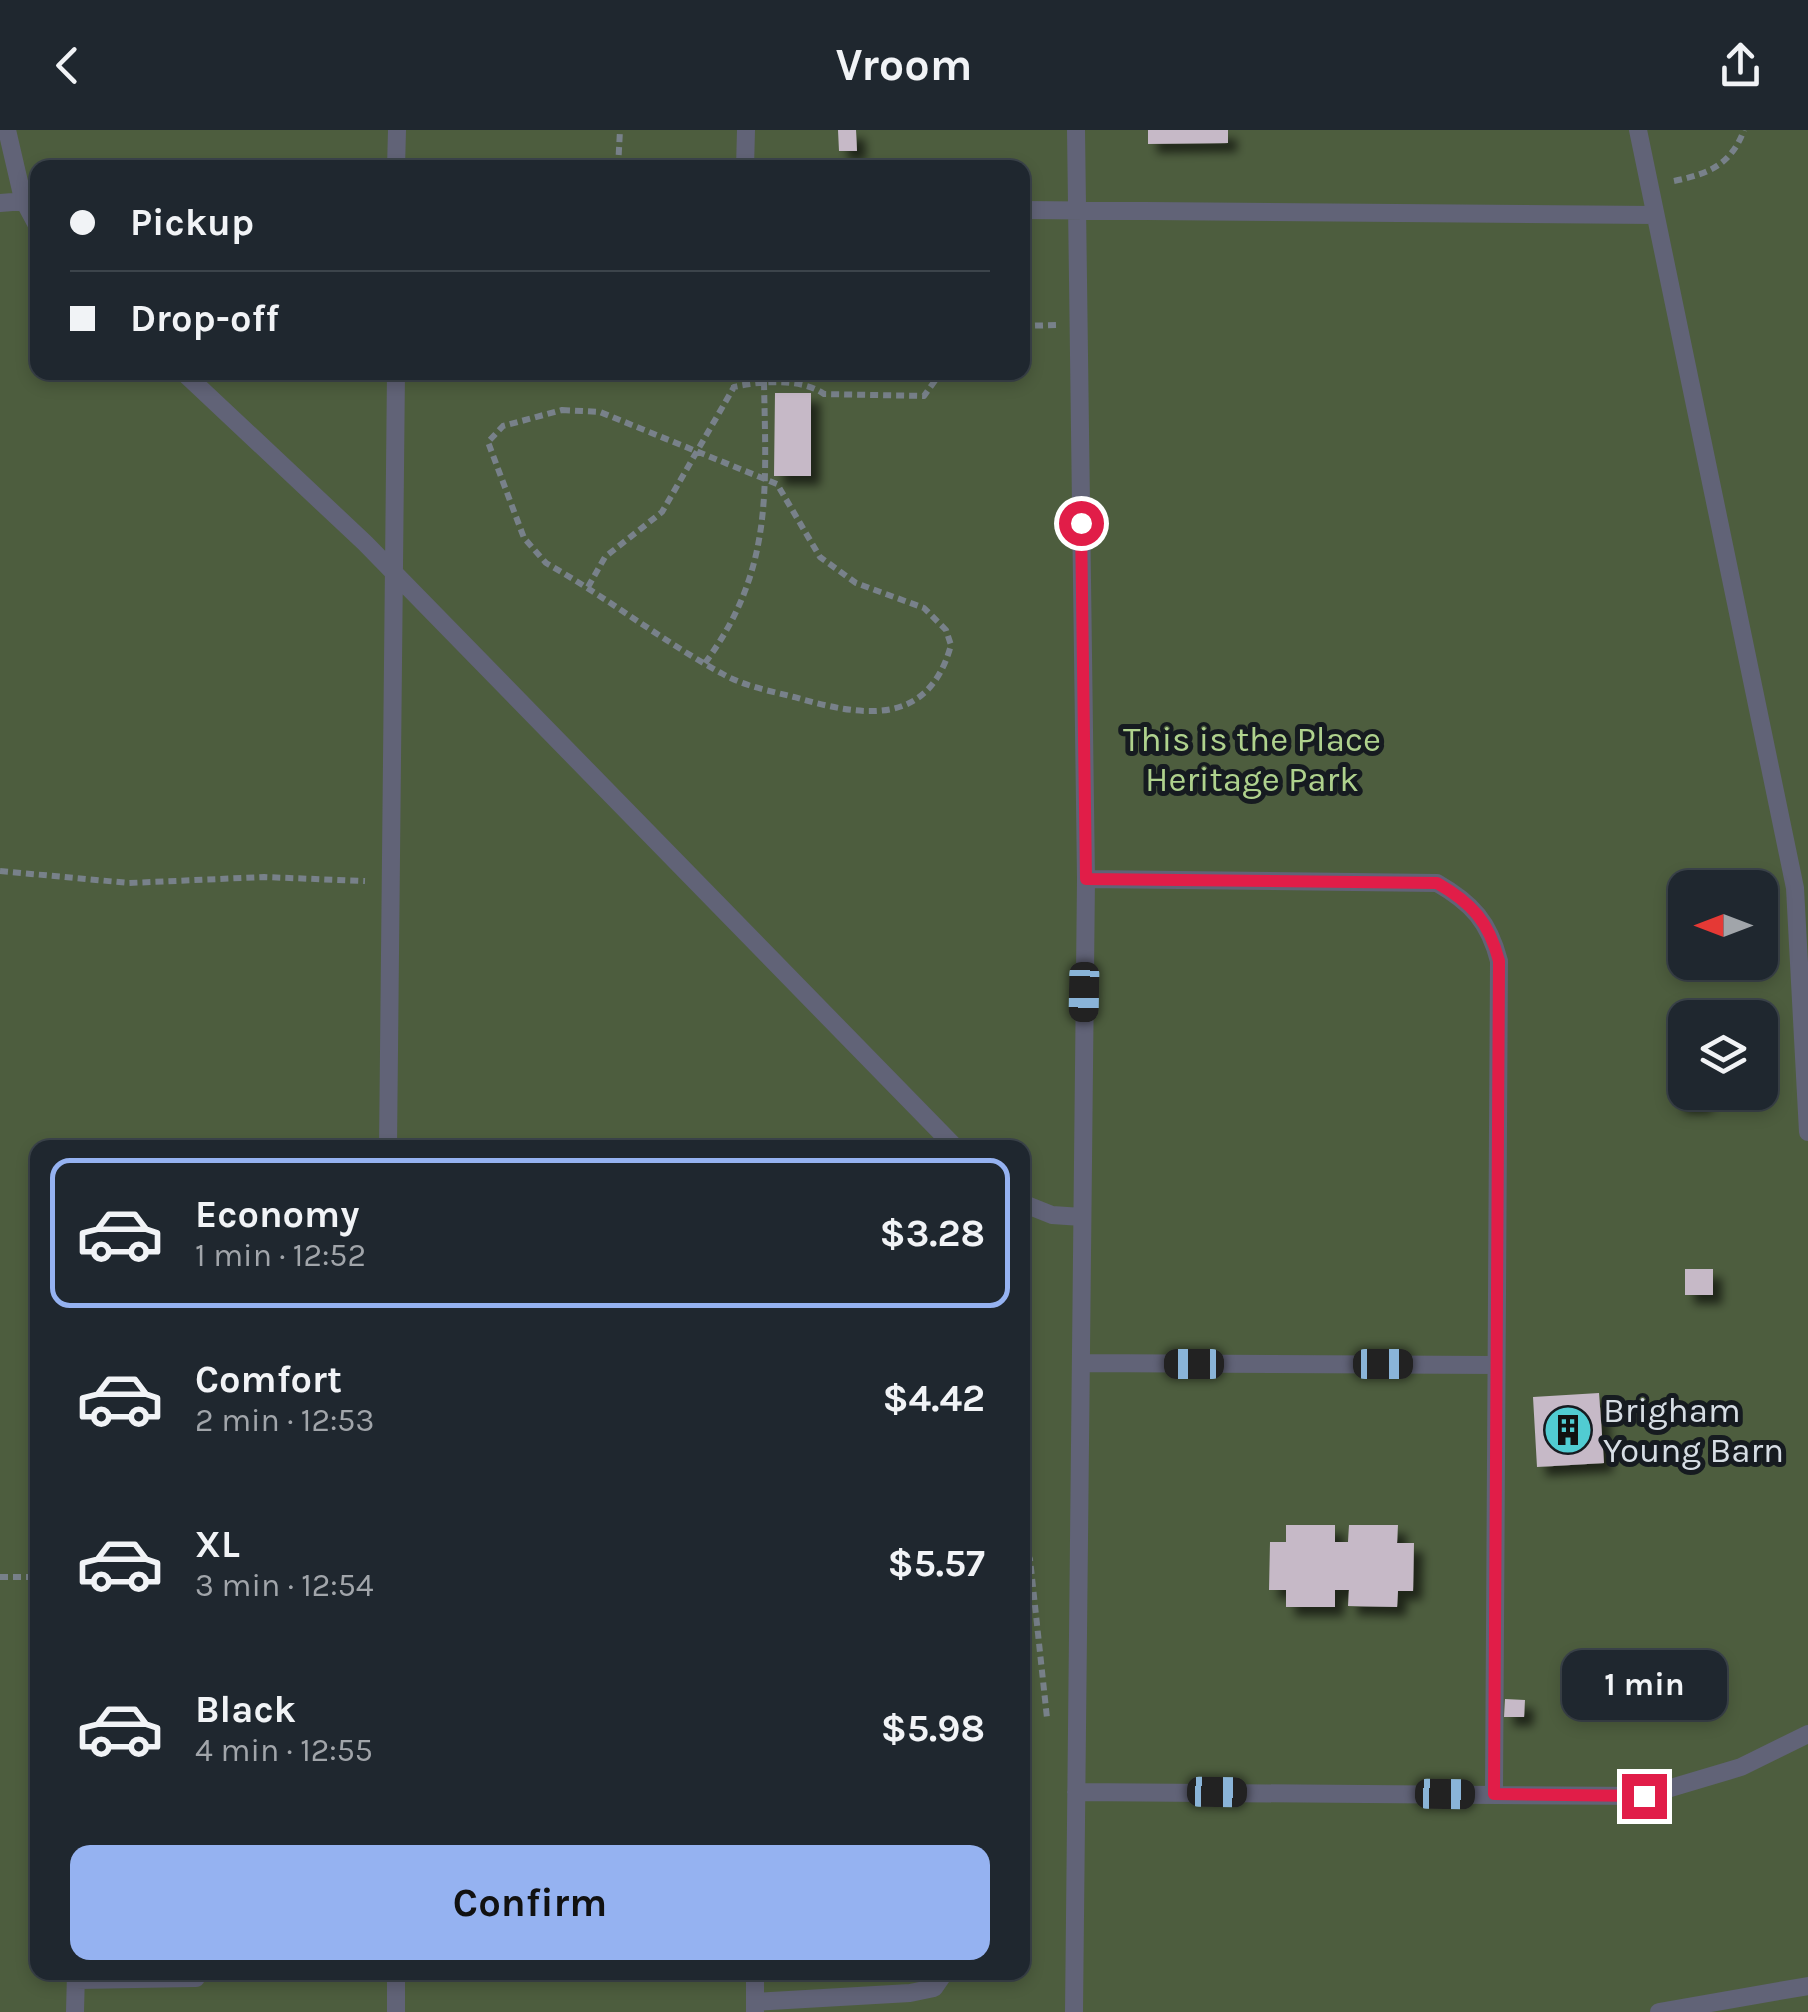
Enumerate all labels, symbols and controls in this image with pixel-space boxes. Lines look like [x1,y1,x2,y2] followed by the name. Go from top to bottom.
[40,38,95,93] icon: back
[1713,38,1768,93] icon: share
[836,39,972,91] text: Vroom
[130,200,254,245] text: Pickup
[130,296,279,341] text: Drop-off
[1059,501,1104,546] route start
[1123,719,1381,800] park label: This is the Place Heritage Park
[1668,870,1778,980] north arrow
[1668,870,1778,1110] map controls
[1068,962,1100,1022] car
[1668,1000,1778,1110] button: layers
[75,1188,165,1278] icon: car
[195,1192,359,1237] text: Economy
[879,1211,985,1256] text: $3.28
[195,1237,366,1274] text: 1 min · 12:52
[1164,1349,1224,1379] car
[1353,1349,1413,1379] car
[75,1353,165,1443] icon: car
[195,1357,342,1402] text: Comfort
[882,1376,985,1421] text: $4.42
[1603,1390,1784,1471] place label: Brigham Young Barn
[195,1402,374,1439] text: 2 min · 12:53
[1542,1404,1594,1456] building icon: Brigham Young Barn
[75,1518,165,1608] icon: car
[195,1522,240,1567] text: XL
[888,1541,985,1586] text: $5.57
[195,1567,374,1604] text: 3 min · 12:54
[1562,1651,1726,1721] callout: 1 min
[1604,1666,1685,1703] text: 1 min
[75,1683,165,1773] icon: car
[195,1687,296,1732] text: Black
[881,1706,985,1751] text: $5.98
[195,1732,373,1769] text: 4 min · 12:55
[1622,1774,1667,1819] route end
[1187,1776,1247,1808] car
[1415,1778,1475,1810] car
[70,1845,990,1960] button: Confirm

